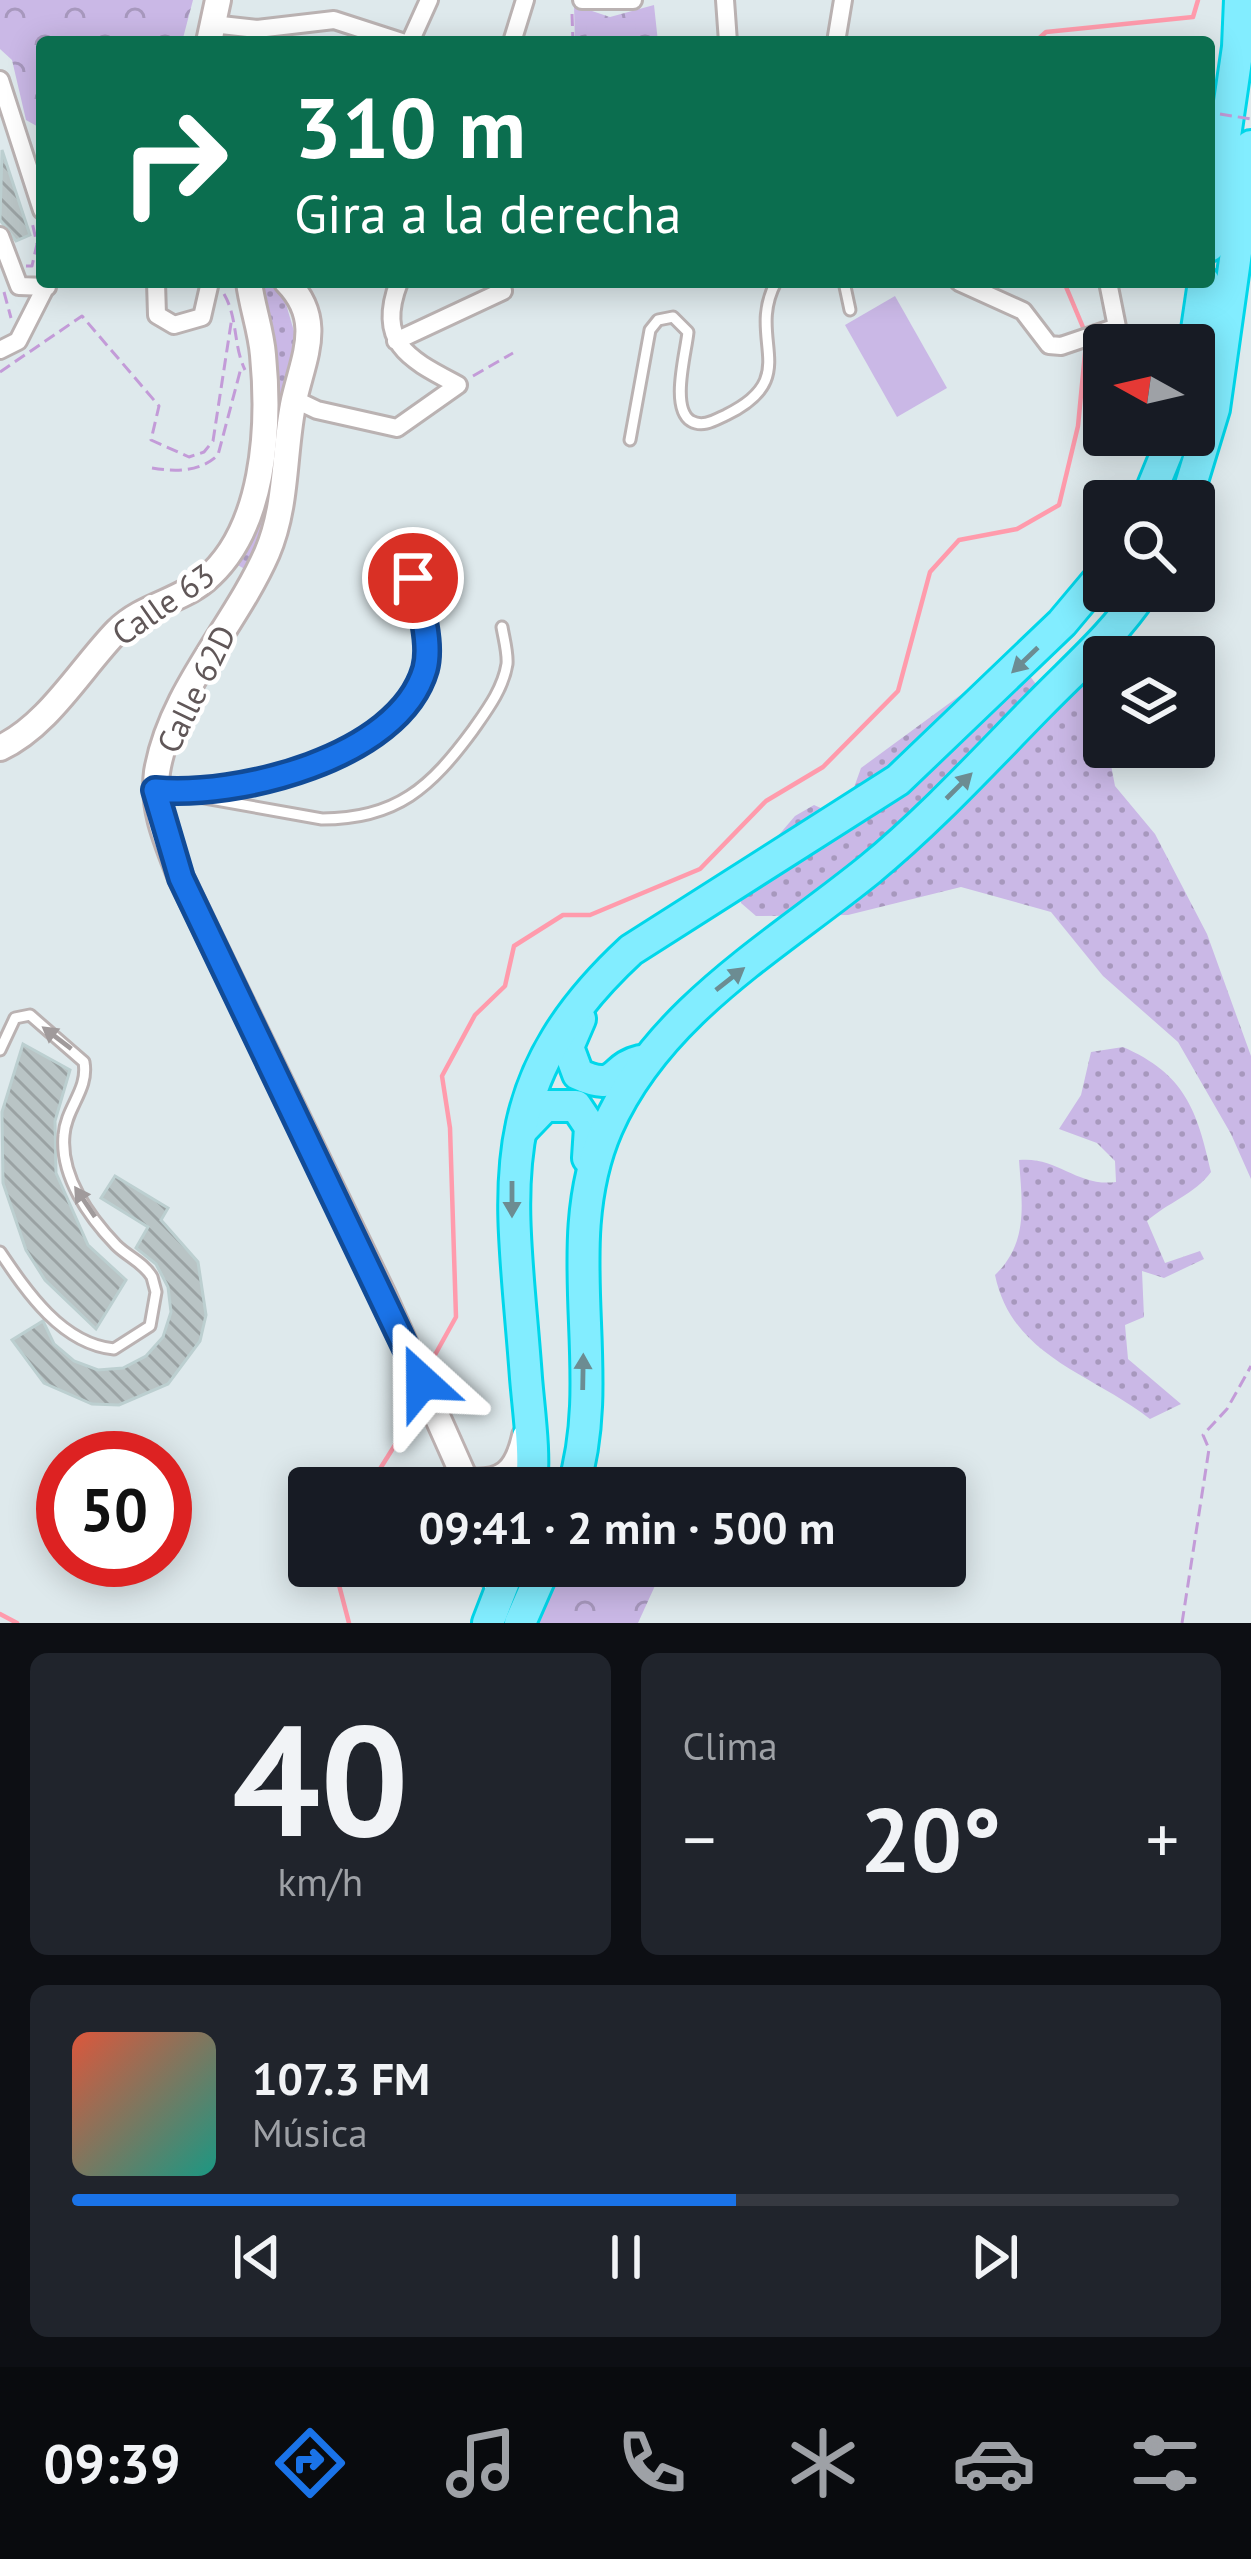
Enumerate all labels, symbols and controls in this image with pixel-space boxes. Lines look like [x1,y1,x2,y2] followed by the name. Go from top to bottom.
[294,72,526,181] text: 310 m
[96,84,252,240] icon: right
[294,178,682,248] text: Gira a la derecha
[1083,324,1215,456] north arrow
[1083,324,1215,768] map controls
[1083,480,1215,612] button: search
[362,527,464,629] pin
[380,545,446,611] icon: arrive
[103,553,222,654] street label: Calle 63
[146,618,245,760] street label: Calle 62D
[1083,636,1215,768] button: layers
[1011,645,1040,673] one-way arrow
[944,772,972,800] one-way arrow
[715,967,746,992] one-way arrow
[42,1027,73,1051] one-way arrow
[502,1181,522,1219] one-way arrow
[74,1186,96,1219] one-way arrow
[359,1319,485,1445] position arrow
[573,1352,593,1390] one-way arrow
[36,1431,192,1587] speed limit sign: 50
[419,1498,835,1556] text: 09:41 · 2 min · 500 m
[232,1677,409,1879] text: 40
[683,1720,778,1771] text: Clima
[860,1780,1001,1897] text: 20°
[683,1796,716,1881] text: −
[1146,1796,1179,1881] text: +
[278,1856,363,1907] text: km/h
[252,2049,430,2107] text: 107.3 FM
[252,2107,368,2158] text: Música
[224,2224,290,2290] icon: previous
[593,2224,659,2290] icon: pause
[962,2224,1028,2290] icon: next
[268,2421,352,2505] icon: directions
[439,2421,523,2505] icon: music
[610,2421,694,2505] icon: phone
[781,2421,865,2505] icon: climate
[952,2421,1036,2505] icon: car
[1123,2421,1207,2505] icon: filters
[44,2428,181,2498] text: 09:39

